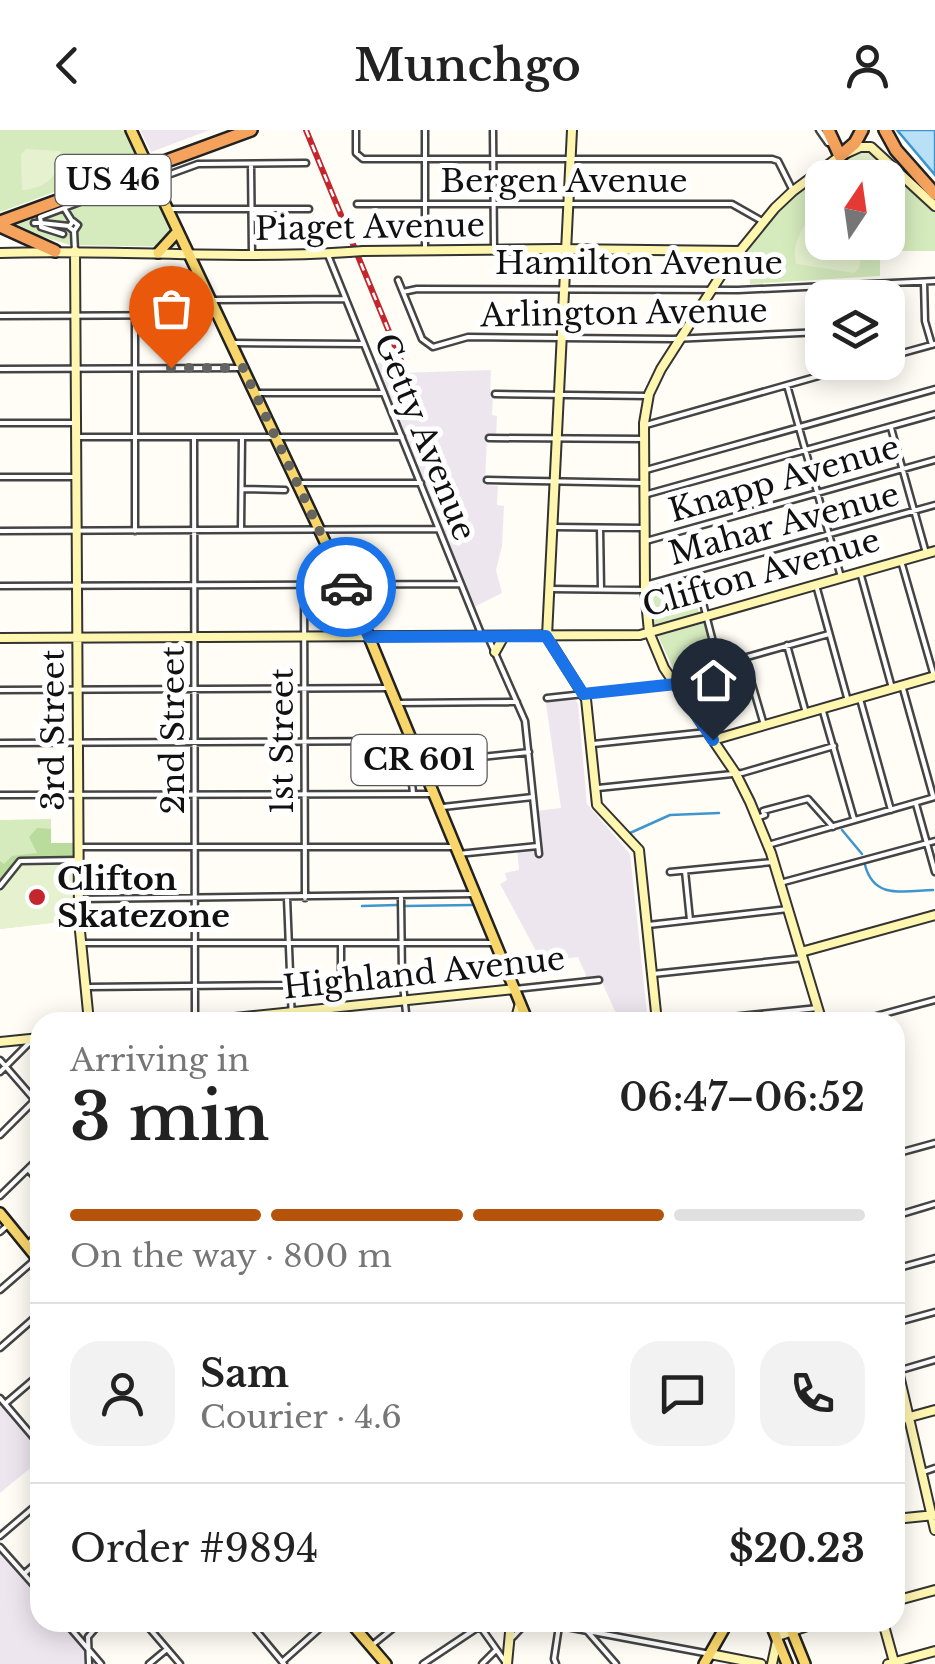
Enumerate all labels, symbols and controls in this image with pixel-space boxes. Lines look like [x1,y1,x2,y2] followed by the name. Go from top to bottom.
[354,37,581,93] text: Munchgo
[40,38,95,93] icon: back
[840,38,895,93] icon: person
[56,155,170,205] road number: US 46
[805,160,905,260] north arrow
[805,160,905,380] map controls
[440,161,688,201] street label: Bergen Avenue
[255,205,485,249] street label: Piaget Avenue
[495,243,783,283] street label: Hamilton Avenue
[129,266,214,369] pin
[805,280,905,380] button: layers
[144,281,199,336] icon: bag
[479,290,768,336] street label: Arlington Avenue
[365,328,485,546] street label: Getty Avenue
[664,427,904,531] street label: Knapp Avenue
[665,474,903,574] street label: Mahar Avenue
[638,520,884,626] street label: Clifton Avenue
[296,537,396,637] courier
[319,560,374,615] icon: car
[671,638,756,741] pin
[153,646,193,814] street label: 2nd Street
[33,649,73,811] street label: 3rd Street
[686,653,741,708] icon: home
[262,668,302,814] street label: 1st Street
[352,735,486,785] road number: CR 601
[57,859,230,936] place label: Clifton Skatezone
[26,886,48,908] marker: Clifton Skatezone
[281,938,567,1008] street label: Highland Avenue
[70,1040,249,1080] text: Arriving in
[619,1074,865,1121] text: 06:47–06:52
[70,1077,270,1158] text: 3 min
[70,1236,392,1276] text: On the way · 800 m
[70,1341,175,1446] button: person
[630,1341,735,1446] button: chat
[760,1341,865,1446] button: phone
[200,1350,289,1397] text: Sam
[200,1397,402,1437] text: Courier · 4.6
[70,1525,319,1572] text: Order #9894
[729,1525,865,1572] text: $20.23

